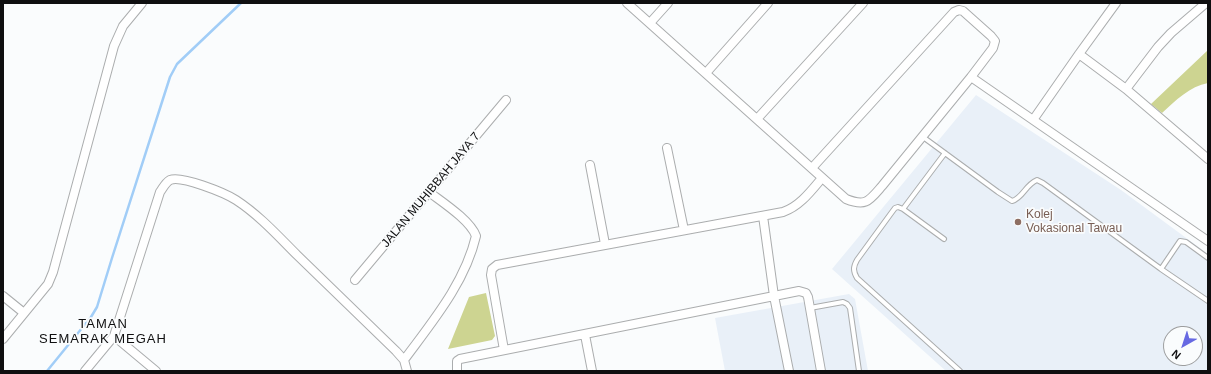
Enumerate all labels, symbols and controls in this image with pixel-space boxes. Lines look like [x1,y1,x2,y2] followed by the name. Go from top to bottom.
[379,130,483,250] street label: JALAN MUHIBBAH JAYA 7
[1026,208,1122,236] place label: Kolej Vokasional Tawau
[1013,217,1023,227] marker: Kolej Vokasional Tawau
[39,316,167,347] district label: TAMAN SEMARAK MEGAH
[1163,326,1203,366] north arrow
[1169,347,1183,362] text: N

